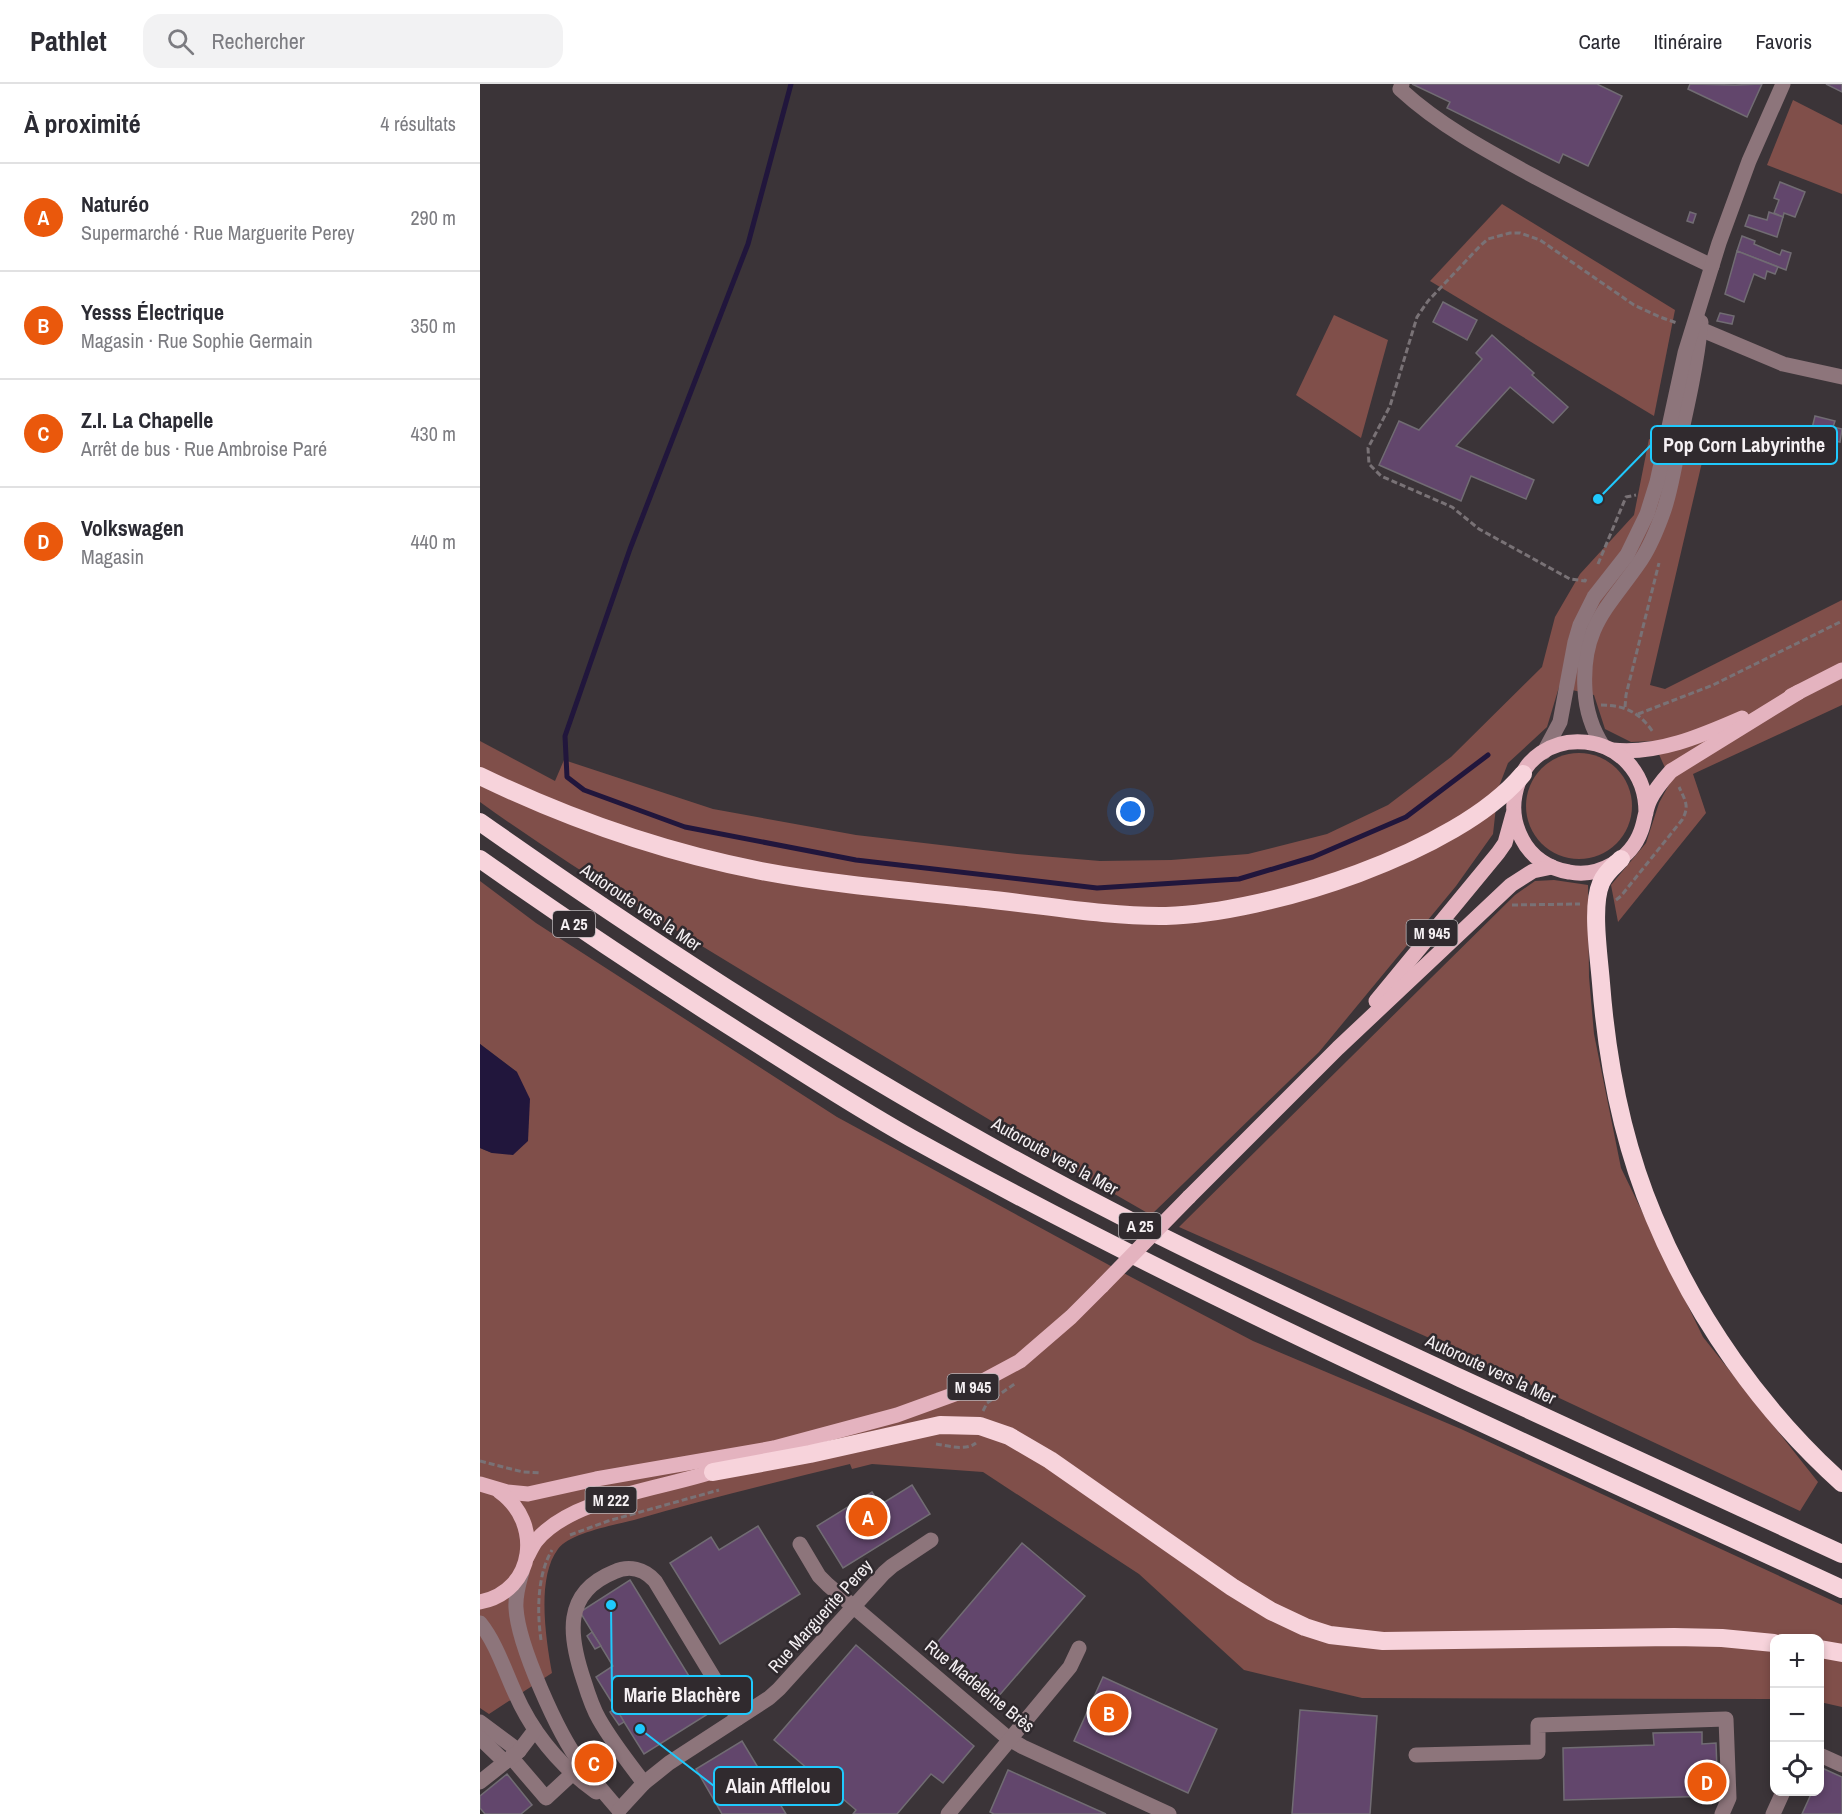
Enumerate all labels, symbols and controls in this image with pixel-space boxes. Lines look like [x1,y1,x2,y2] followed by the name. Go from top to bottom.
[143,14,563,68] search box
[30,22,107,60] text: Pathlet
[164,25,197,58] icon: search
[212,26,305,56] text: Rechercher
[1578,27,1621,56] text: Carte
[1654,27,1722,56] text: Itinéraire
[1755,27,1812,56] text: Favoris
[24,106,141,141] text: À proximité
[380,110,456,137] text: 4 résultats
[81,189,149,219] text: Naturéo
[38,204,49,231] text: A
[410,204,456,231] text: 290 m
[81,219,354,246] text: Supermarché · Rue Marguerite Perey
[81,297,224,327] text: Yesss Électrique
[38,312,49,339] text: B
[410,312,456,339] text: 350 m
[81,327,313,354] text: Magasin · Rue Sophie Germain
[81,405,213,435] text: Z.I. La Chapelle
[38,420,49,447] text: C
[410,420,456,447] text: 430 m
[1651,426,1837,464] callout: Pop Corn Labyrinthe
[1663,431,1825,458] text: Pop Corn Labyrinthe
[81,435,327,462] text: Arrêt de bus · Rue Ambroise Paré
[81,513,184,543] text: Volkswagen
[38,528,49,555] text: D
[410,528,456,555] text: 440 m
[81,543,144,570] text: Magasin
[1116,797,1145,826] your location
[575,857,707,957] street label: Autoroute vers la Mer
[553,911,595,937] road number: A 25
[1406,920,1458,946] road number: M 945
[986,1110,1123,1201] street label: Autoroute vers la Mer
[1119,1213,1161,1239] road number: A 25
[1421,1327,1560,1410] street label: Autoroute vers la Mer
[948,1374,998,1400] road number: M 945
[586,1487,636,1513] road number: M 222
[848,1494,888,1540] pin: A
[762,1553,878,1678] street label: Rue Marguerite Perey
[920,1634,1040,1738] street label: Rue Madeleine Brès
[1770,1634,1824,1796] map controls
[1770,1634,1824,1688] button: +
[612,1676,752,1714] callout: Marie Blachère
[624,1681,740,1708] text: Marie Blachère
[1770,1688,1824,1742] button: −
[1090,1690,1128,1736] pin: B
[574,1740,614,1786] pin: C
[1770,1742,1824,1796] button: locate
[1688,1760,1726,1804] pin: D
[714,1767,843,1805] callout: Alain Afflelou
[725,1772,831,1799] text: Alain Afflelou

